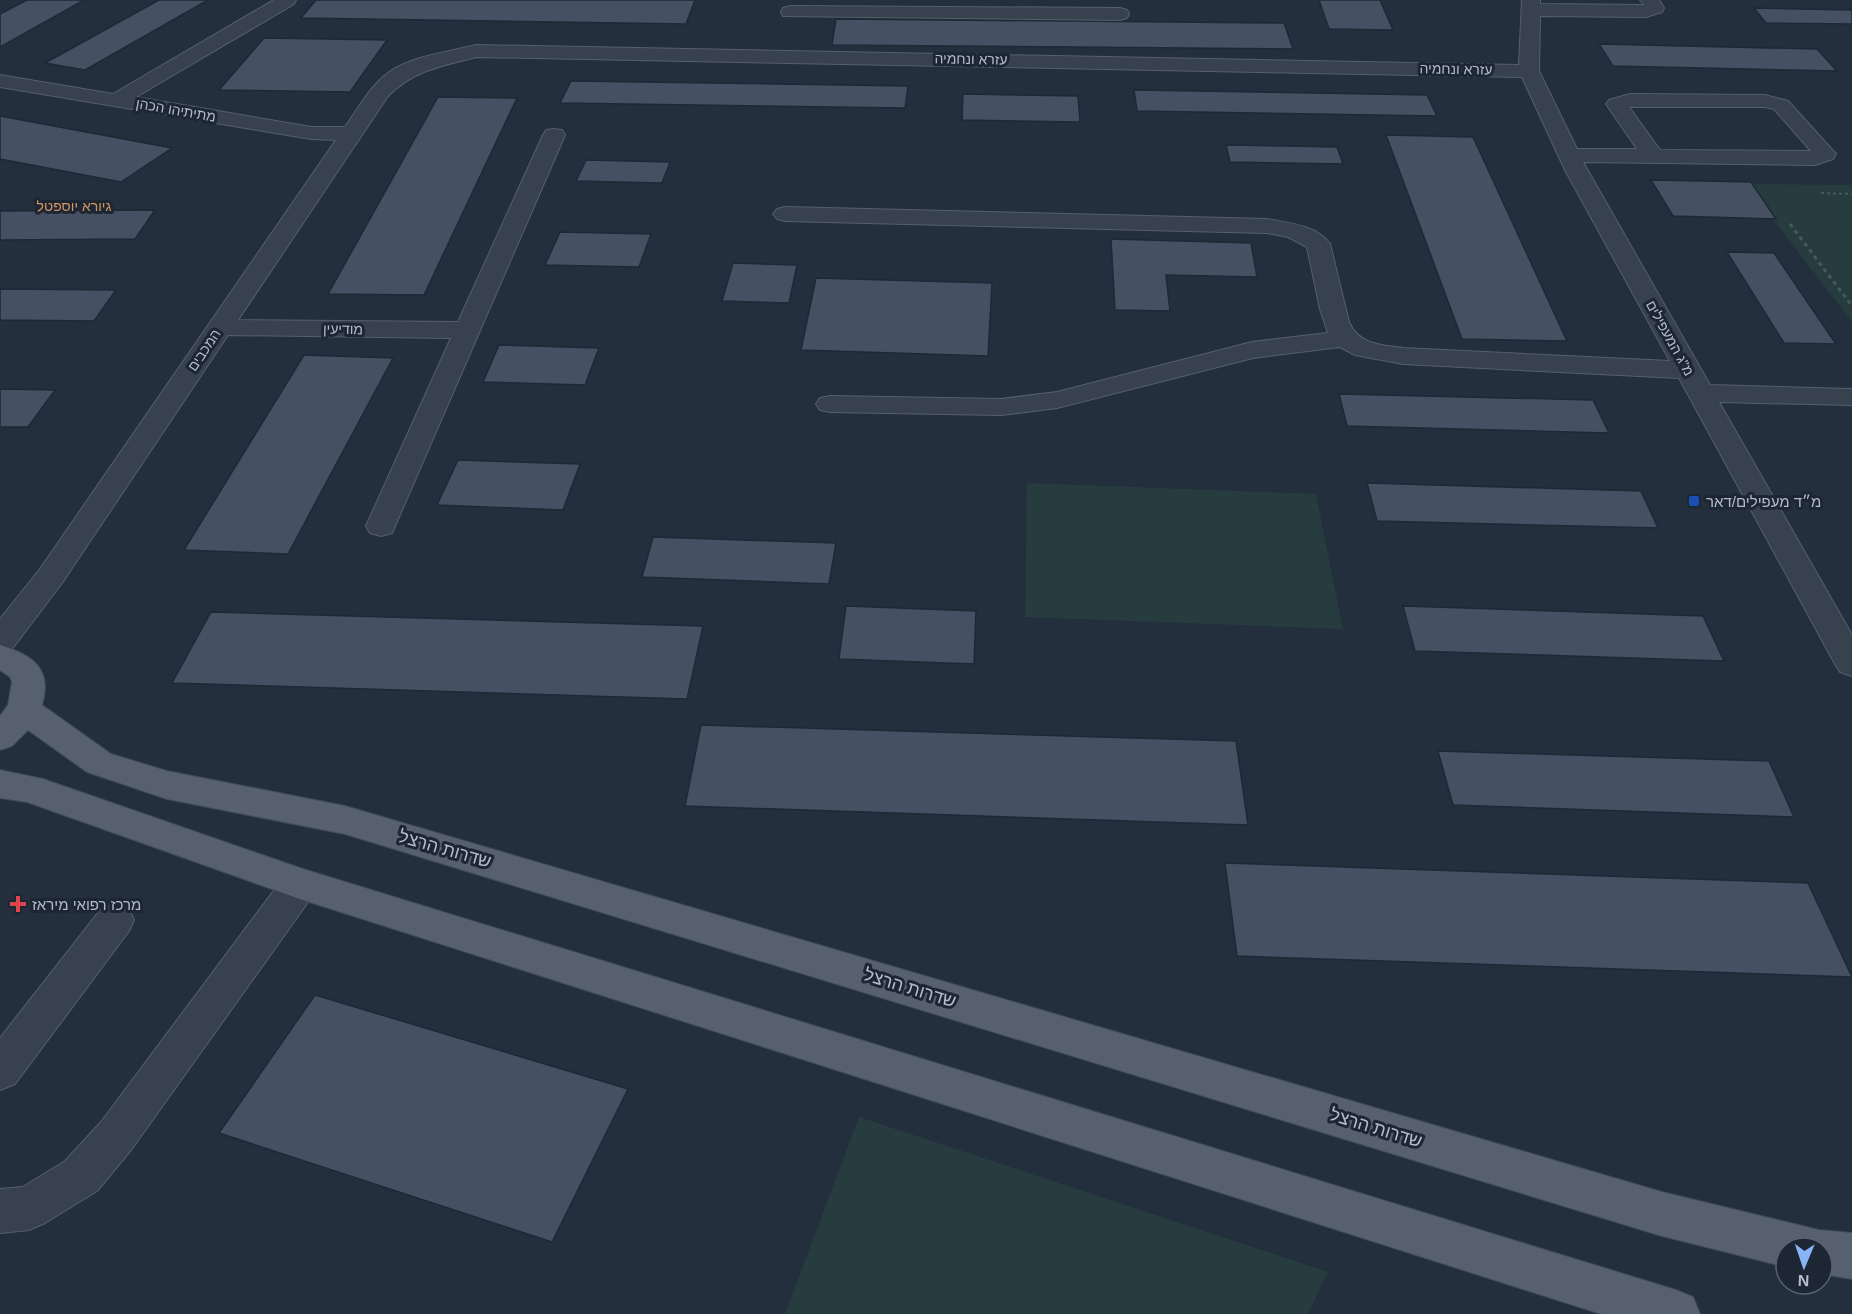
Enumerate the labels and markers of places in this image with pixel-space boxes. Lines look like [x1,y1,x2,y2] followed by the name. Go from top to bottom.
[1706,493,1821,510] place label: מ״ד מעפילים/דאר
[1687,494,1701,508] marker: מ״ד מעפילים/דאר
[9,895,27,913] marker: מרכז רפואי מיראז
[32,896,141,913] place label: מרכז רפואי מיראז

